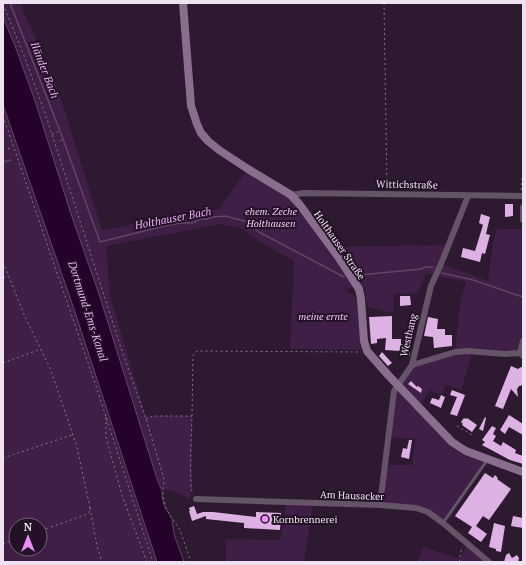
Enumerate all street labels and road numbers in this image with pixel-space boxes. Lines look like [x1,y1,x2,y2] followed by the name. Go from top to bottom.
[376,177,438,192] street label: Wittichstraße
[311,208,368,282] street label: Holthauser Straße
[397,312,420,358] street label: Westhang
[320,488,384,503] street label: Am Hausacker

